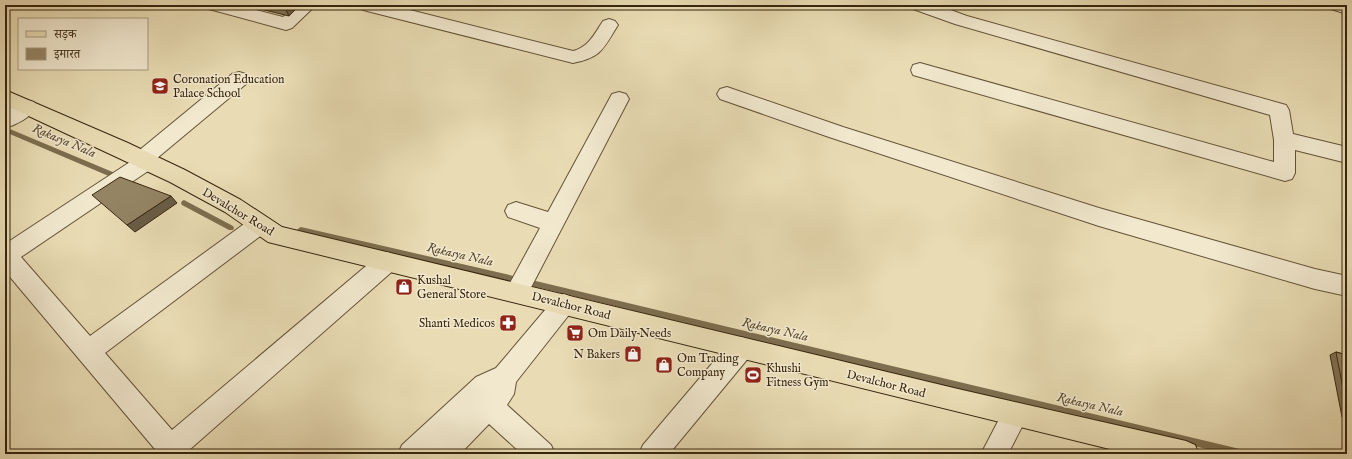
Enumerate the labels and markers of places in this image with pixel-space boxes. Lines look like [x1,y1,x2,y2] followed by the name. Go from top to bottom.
[173,72,285,101] place label: Coronation Education Palace School
[150,76,170,96] school or university icon: Coronation Education Palace School
[417,273,487,302] place label: Kushal General Store
[394,277,414,297] shop icon: Kushal General Store
[498,313,518,333] pharmacy icon: Shanti Medicos
[419,316,495,331] place label: Shanti Medicos
[565,323,585,343] supermarket icon: Om Daily Needs
[588,326,671,341] place label: Om Daily Needs
[623,344,643,364] shop icon: N Bakers
[573,347,620,362] place label: N Bakers
[677,351,739,381] place label: Om Trading Company
[654,355,674,375] shop icon: Om Trading Company
[766,361,829,390] place label: Khushi Fitness Gym
[743,365,763,385] sports icon: Khushi Fitness Gym

